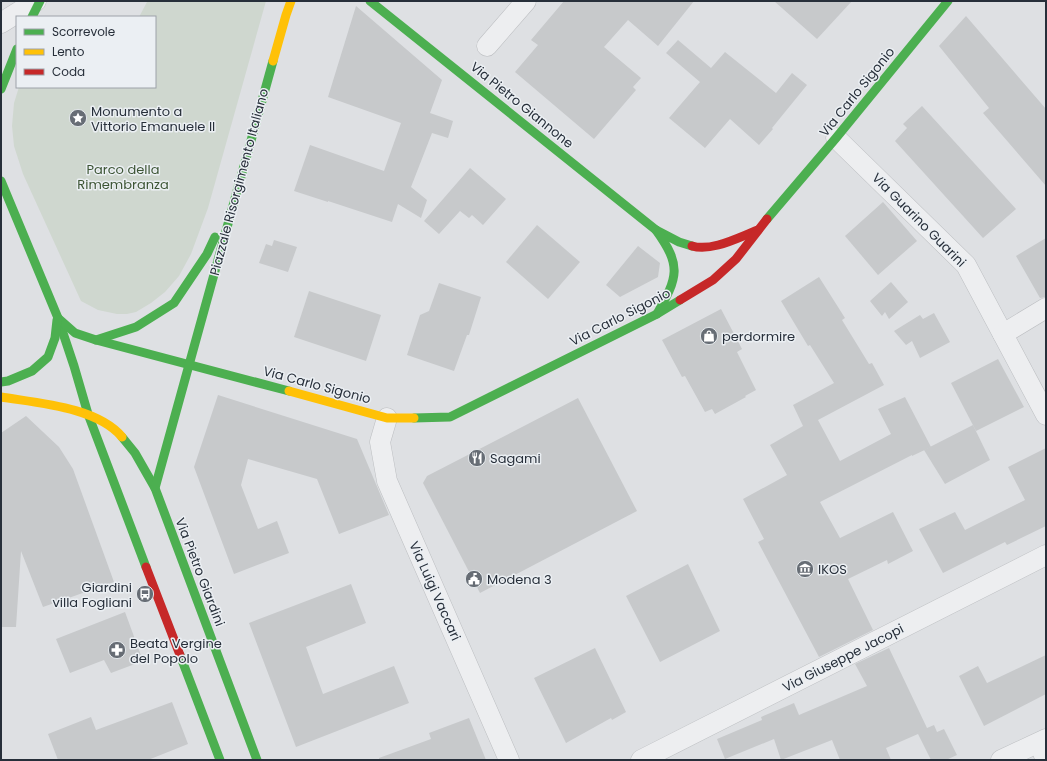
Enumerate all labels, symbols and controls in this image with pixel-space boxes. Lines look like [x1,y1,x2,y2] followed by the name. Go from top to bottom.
[16,16,156,88] legend
[52,23,115,40] text: Scorrevole
[52,43,85,60] text: Lento
[815,43,899,141] street label: Via Carlo Sigonio
[466,57,578,153] street label: Via Pietro Giannone
[52,63,85,80] text: Coda
[205,86,273,278] street label: Piazzale Risorgimento Italiano
[91,102,215,136] place label: Monumento a Vittorio Emanuele II
[68,108,88,128] place icon: Monumento a Vittorio Emanuele II
[77,160,169,194] park label: Parco della Rimembranza
[868,169,970,271] street label: Via Guarino Guarini
[566,283,674,351] street label: Via Carlo Sigonio
[699,326,719,346] shop icon: perdormire
[722,327,795,346] place label: perdormire
[261,361,373,409] street label: Via Carlo Sigonio
[467,448,487,468] restaurant icon: Sagami
[490,449,541,468] place label: Sagami
[171,515,229,629] street label: Via Pietro Giardini
[405,538,465,644] street label: Via Luigi Vaccari
[795,559,815,579] museum icon: IKOS
[818,560,847,579] place label: IKOS
[464,569,484,589] public building icon: Modena 3
[487,570,552,589] place label: Modena 3
[52,578,132,612] place label: Giardini villa Fogliani
[135,584,155,604] bus stop icon: Giardini villa Fogliani
[779,619,907,697] street label: Via Giuseppe Jacopi
[130,634,222,668] place label: Beata Vergine del Popolo
[107,640,127,660] pharmacy icon: Beata Vergine del Popolo

